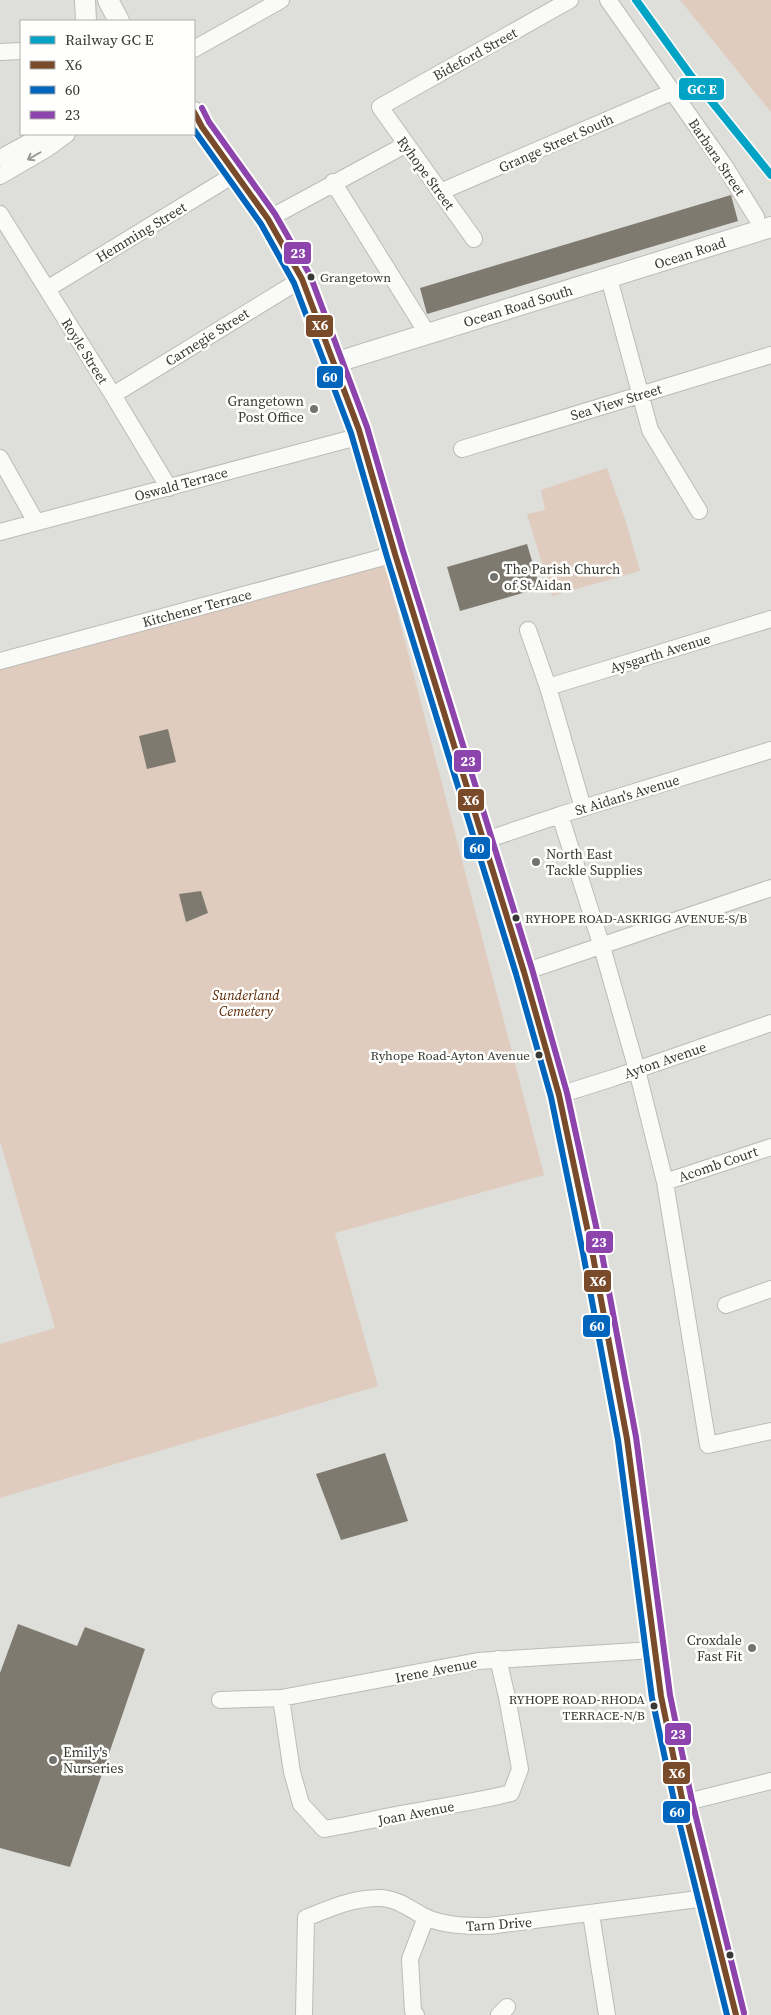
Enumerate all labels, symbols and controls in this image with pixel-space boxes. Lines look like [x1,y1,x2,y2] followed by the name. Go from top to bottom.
[20,20,195,135] legend
[429,22,521,85] street label: Bideford Street
[65,29,153,50] text: Railway GC E
[65,54,82,75] text: X6
[678,77,725,101] line badge: GC E
[65,79,80,100] text: 60
[687,79,717,99] text: GC E
[65,104,80,125] text: 23
[495,109,617,177] street label: Grange Street South
[684,114,750,200] street label: Barbara Street
[393,132,460,214] street label: Ryhope Street
[28,151,42,161] one-way arrow
[92,197,190,267] street label: Hemming Street
[652,232,728,274] street label: Ocean Road
[283,241,312,265] line badge: 23
[290,243,306,263] text: 23
[320,269,391,286] place label: Grangetown
[306,272,316,282] marker: Grangetown
[461,280,575,332] street label: Ocean Road South
[161,303,253,371] street label: Carnegie Street
[57,314,113,388] street label: Royle Street
[305,314,334,338] line badge: X6
[312,315,329,335] text: X6
[316,365,344,389] line badge: 60
[322,367,338,387] text: 60
[568,378,665,425] street label: Sea View Street
[227,391,305,427] place label: Grangetown Post Office
[308,403,320,415] marker: Grangetown Post Office
[132,462,230,506] street label: Oswald Terrace
[504,559,621,595] place label: The Parish Church of St Aidan
[488,571,500,583] marker: The Parish Church of St Aidan
[140,584,254,632] street label: Kitchener Terrace
[607,628,713,678] street label: Aysgarth Avenue
[453,749,482,773] line badge: 23
[460,751,476,771] text: 23
[572,770,682,820] street label: St Aidan's Avenue
[457,788,485,812] line badge: X6
[463,790,480,810] text: X6
[463,836,491,860] line badge: 60
[469,838,485,858] text: 60
[546,844,643,880] place label: North East Tackle Supplies
[530,856,542,868] marker: North East Tackle Supplies
[525,910,747,927] place label: RYHOPE ROAD-ASKRIGG AVENUE-S/B
[511,913,521,923] marker: RYHOPE ROAD-ASKRIGG AVENUE-S/B
[212,985,280,1021] park label: Sunderland Cemetery
[621,1037,709,1083] street label: Ayton Avenue
[371,1047,530,1064] place label: Ryhope Road-Ayton Avenue
[534,1050,544,1060] marker: Ryhope Road-Ayton Avenue
[676,1141,761,1187] street label: Acomb Court
[585,1230,614,1254] line badge: 23
[591,1232,607,1252] text: 23
[583,1269,612,1293] line badge: X6
[590,1271,607,1291] text: X6
[582,1314,611,1338] line badge: 60
[589,1316,605,1336] text: 60
[687,1630,742,1666] place label: Croxdale Fast Fit
[746,1642,758,1654] marker: Croxdale Fast Fit
[393,1652,479,1688] street label: Irene Avenue
[509,1691,645,1724] place label: RYHOPE ROAD-RHODA TERRACE-N/B
[649,1701,659,1711] marker: RYHOPE ROAD-RHODA TERRACE-N/B
[664,1722,692,1746] line badge: 23
[670,1724,686,1744] text: 23
[63,1742,123,1778] place label: Emily's Nurseries
[47,1754,59,1766] marker: Emily's Nurseries
[662,1761,691,1785] line badge: X6
[669,1763,686,1783] text: X6
[375,1796,456,1830] street label: Joan Avenue
[662,1800,691,1824] line badge: 60
[669,1802,685,1822] text: 60
[465,1912,533,1936] street label: Tarn Drive
[725,1950,735,1960] unlabelled marker

